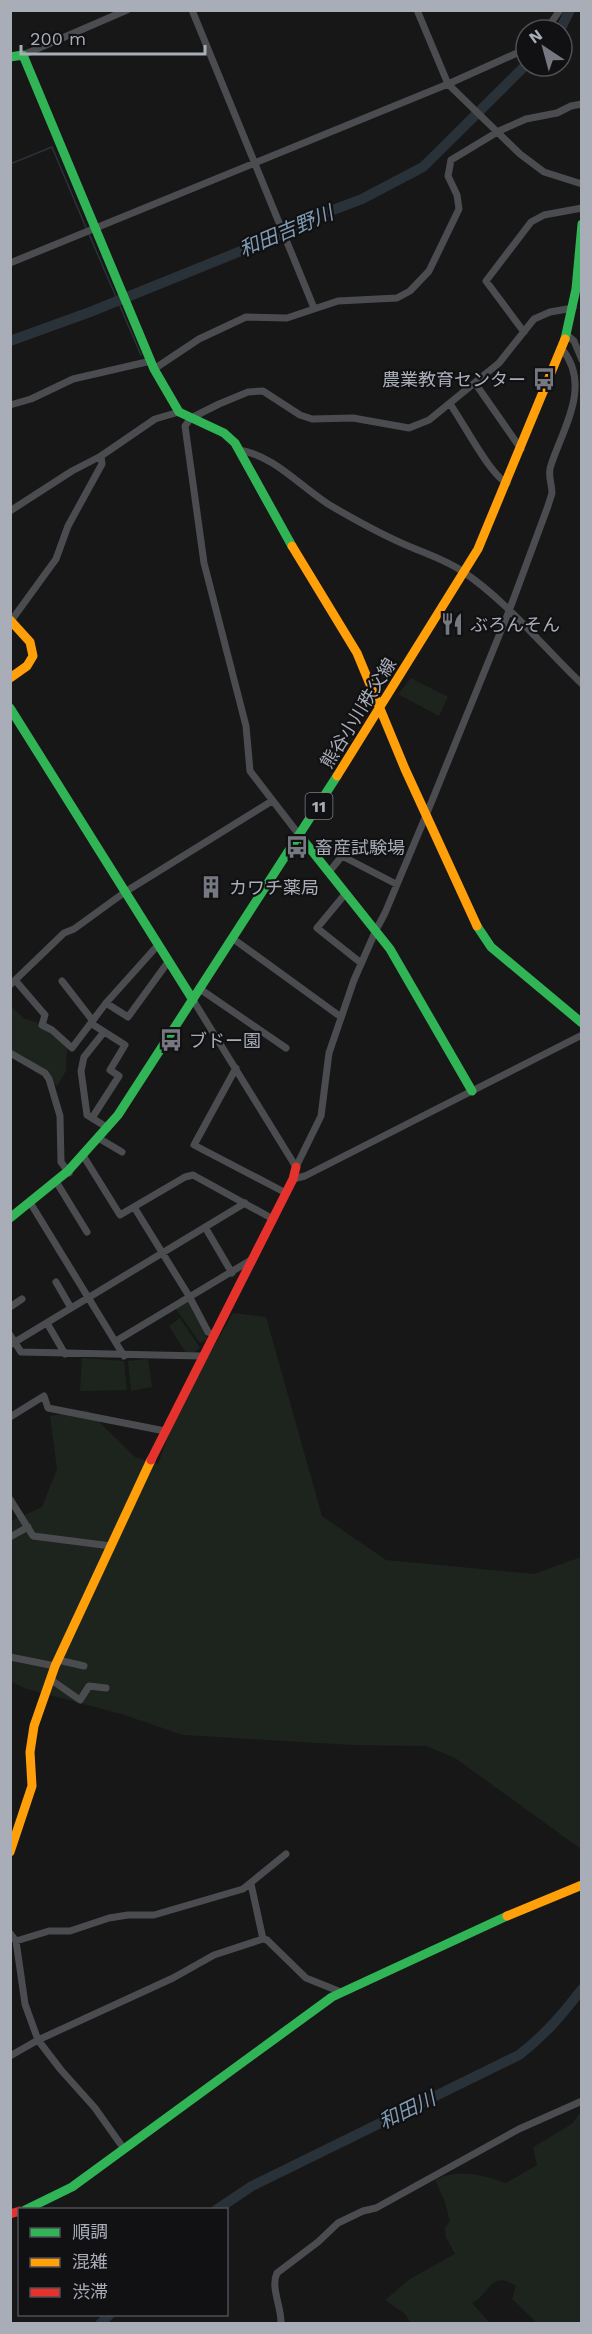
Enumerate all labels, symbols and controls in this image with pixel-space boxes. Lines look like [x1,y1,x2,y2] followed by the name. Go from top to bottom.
[21,18,206,56] scale bar
[514,18,574,78] north arrow
[525,25,546,47] text: N
[30,28,86,49] text: 200 m
[235,200,339,262] water label: 和田吉野川
[531,366,557,392] bus stop icon: 農業教育センター
[382,369,526,390] place label: 農業教育センター
[439,611,465,637] restaurant icon: ぶろんそん
[470,614,560,635] place label: ぶろんそん
[316,654,400,772] street label: 熊谷小川秩父線
[306,793,332,819] road number: 11
[284,834,310,860] bus stop icon: 畜産試験場
[315,837,405,858] place label: 畜産試験場
[198,874,224,900] building icon: カワチ薬局
[229,877,319,898] place label: カワチ薬局
[158,1027,184,1053] bus stop icon: ブドー園
[189,1030,261,1051] place label: ブドー園
[375,2085,441,2134] water label: 和田川
[18,2208,228,2316] legend
[72,2221,108,2242] text: 順調
[72,2251,108,2272] text: 混雑
[72,2281,108,2302] text: 渋滞

